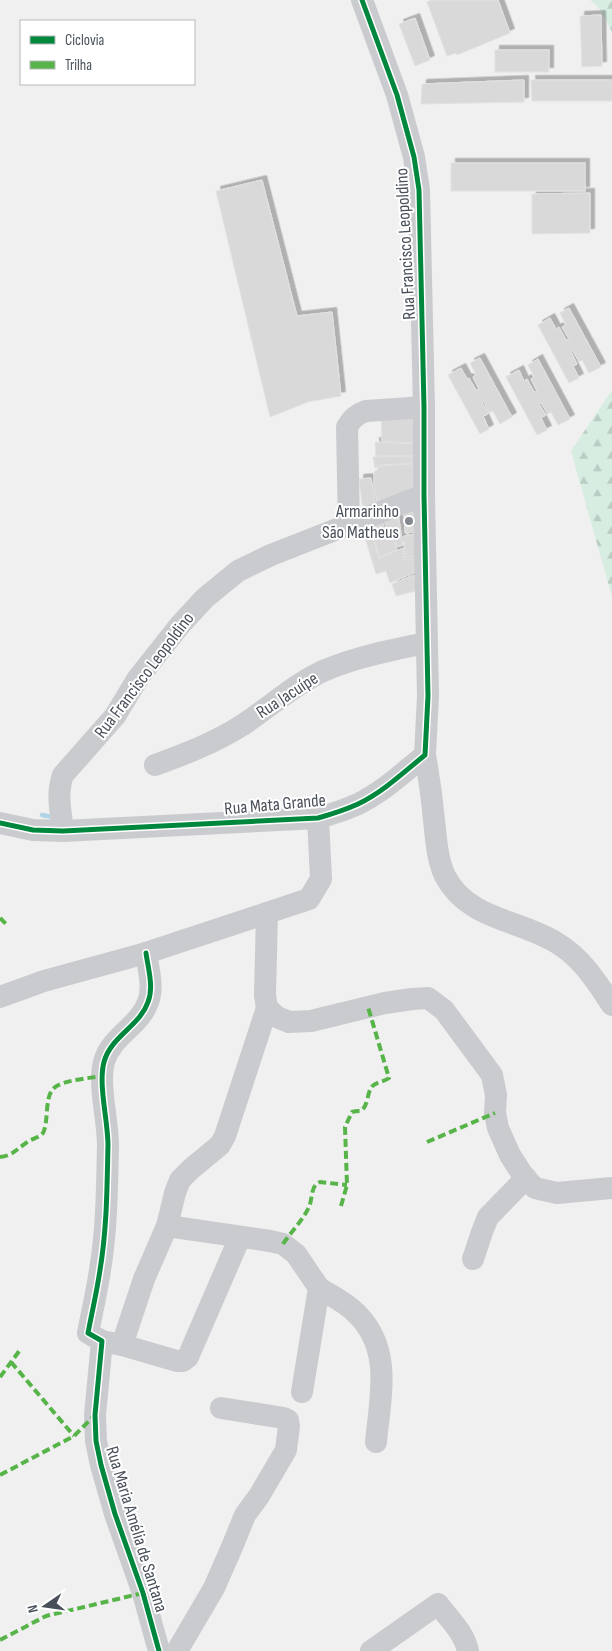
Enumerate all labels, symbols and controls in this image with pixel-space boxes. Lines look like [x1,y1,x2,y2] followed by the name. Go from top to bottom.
[20,20,195,85] legend
[65,31,105,50] text: Ciclovia
[65,56,92,75] text: Trilha
[391,168,420,320] street label: Rua Francisco Leopoldino
[322,501,399,543] place label: Armarinho São Matheus
[403,515,415,527] marker: Armarinho São Matheus
[90,608,198,742] street label: Rua Francisco Leopoldino
[253,668,322,723] street label: Rua Jacuípe
[223,790,327,819] street label: Rua Mata Grande
[101,1444,172,1615] street label: Rua Maria Amélia de Santana
[20,1581,70,1631] north arrow
[24,1603,42,1614] text: N

